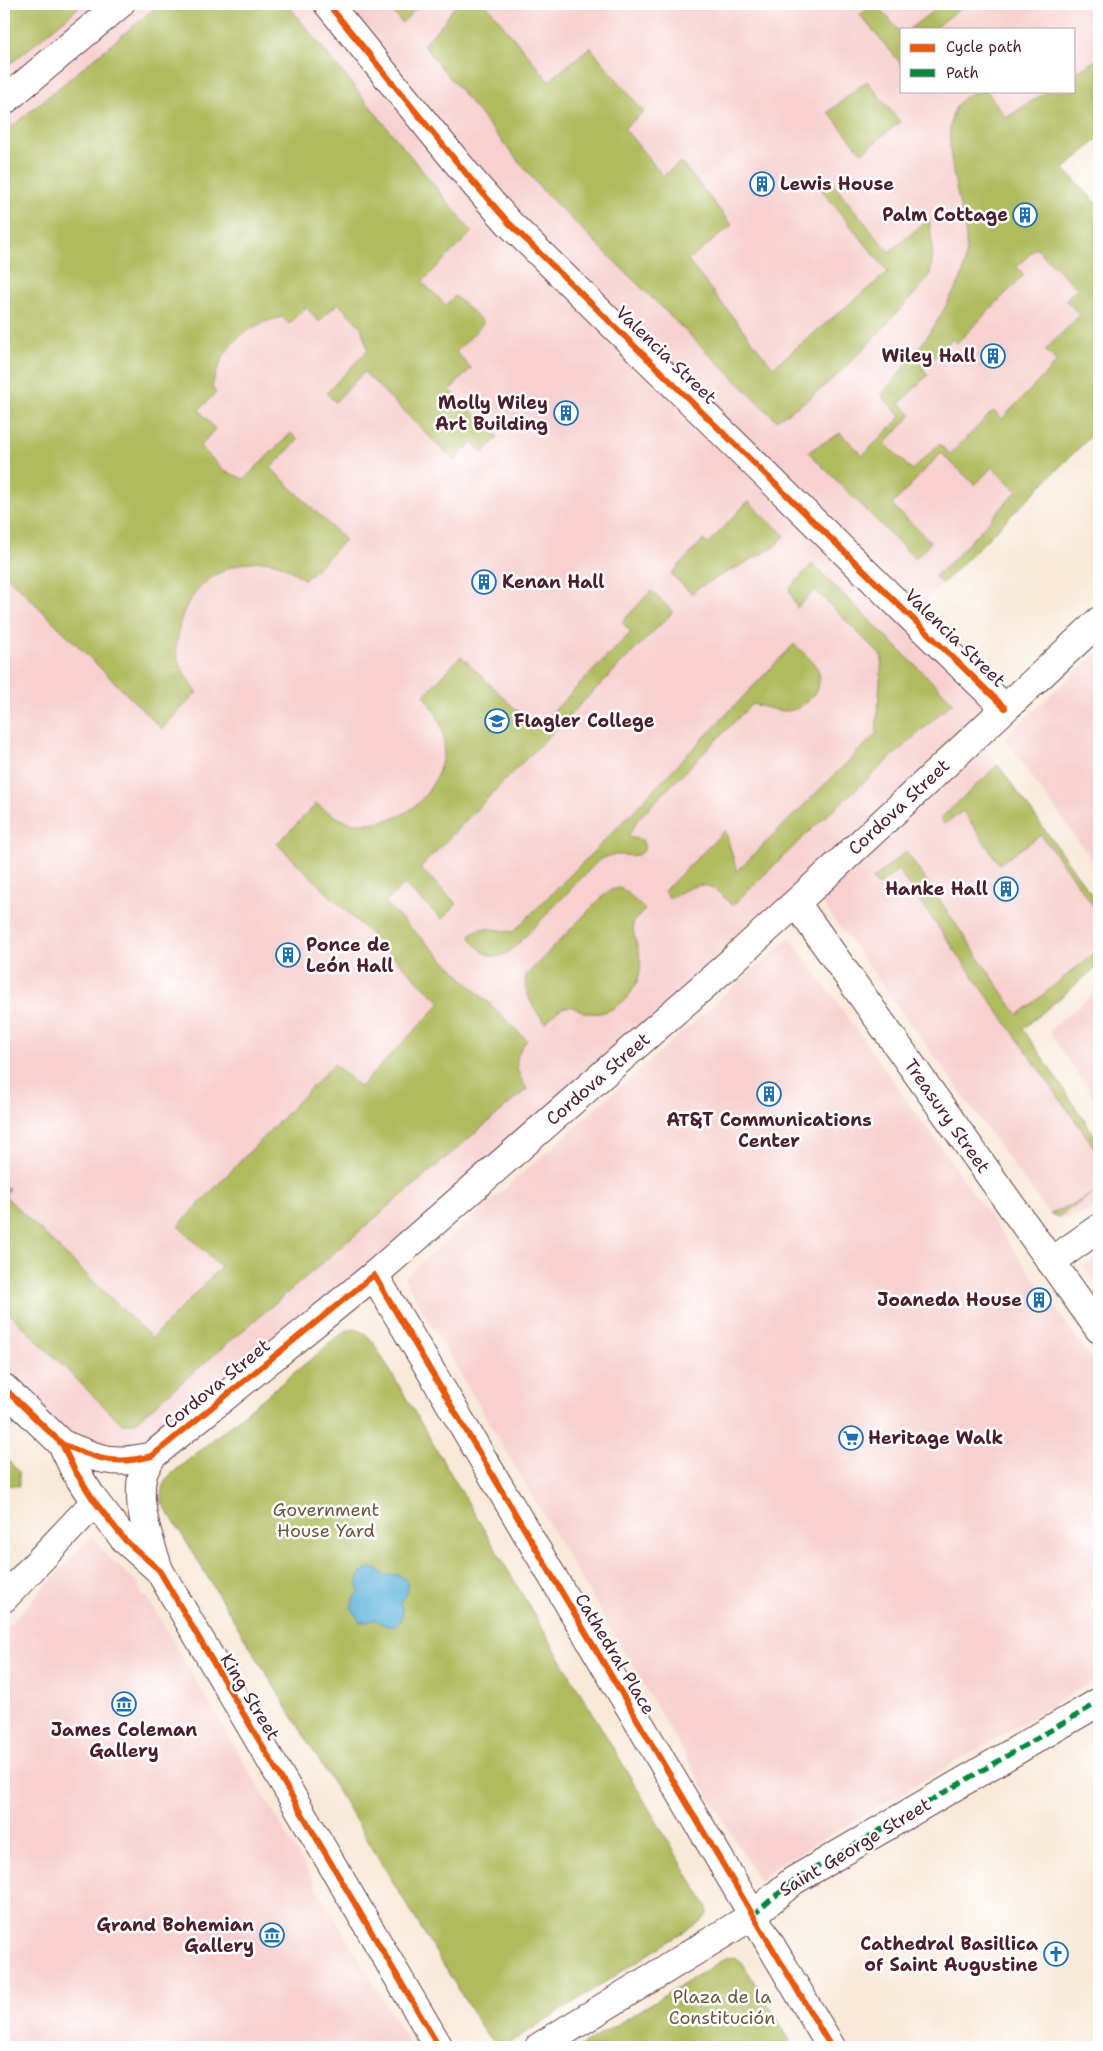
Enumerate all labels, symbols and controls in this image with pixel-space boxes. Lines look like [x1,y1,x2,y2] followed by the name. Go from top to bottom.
[900,28,1076,92] legend
[946,37,1022,57] text: Cycle path
[946,63,979,83] text: Path
[749,171,775,197] building icon: Lewis House
[780,172,894,196] place label: Lewis House
[1012,202,1038,228] building icon: Palm Cottage
[882,203,1008,227] place label: Palm Cottage
[610,301,722,409] street label: Valencia Street
[980,343,1006,369] building icon: Wiley Hall
[882,344,976,368] place label: Wiley Hall
[435,391,548,436] place label: Molly Wiley Art Building
[553,400,579,426] building icon: Molly Wiley Art Building
[471,569,497,595] building icon: Kenan Hall
[502,570,605,594] place label: Kenan Hall
[899,584,1011,692] street label: Valencia Street
[484,708,510,734] school or university icon: Flagler College
[514,709,655,733] place label: Flagler College
[843,754,955,860] street label: Cordova Street
[993,876,1019,902] building icon: Hanke Hall
[885,877,988,901] place label: Hanke Hall
[306,933,393,978] place label: Ponce de León Hall
[275,942,301,968] building icon: Ponce de León Hall
[541,1027,655,1131] street label: Cordova Street
[899,1054,995,1178] street label: Treasury Street
[756,1081,782,1107] building icon: AT&T Communications Center
[666,1108,872,1153] place label: AT&T Communications Center
[1026,1287,1052,1313] building icon: Joaneda House
[877,1288,1022,1312] place label: Joaneda House
[159,1334,275,1434] street label: Cordova Street
[838,1425,864,1451] supermarket icon: Heritage Walk
[868,1426,1003,1450] place label: Heritage Walk
[273,1498,379,1543] park label: Government House Yard
[569,1589,661,1719] street label: Cathedral Place
[215,1649,285,1745] street label: King Street
[111,1691,137,1717] museum icon: James Coleman Gallery
[51,1718,197,1763] place label: James Coleman Gallery
[775,1792,935,1902] street label: Saint George Street
[96,1913,254,1958] place label: Grand Bohemian Gallery
[259,1922,285,1948] museum icon: Grand Bohemian Gallery
[860,1932,1039,1977] place label: Cathedral Basillica of Saint Augustine
[1043,1941,1069,1967] church icon: Cathedral Basillica of Saint Augustine
[669,1985,775,2030] park label: Plaza de la Constitución

